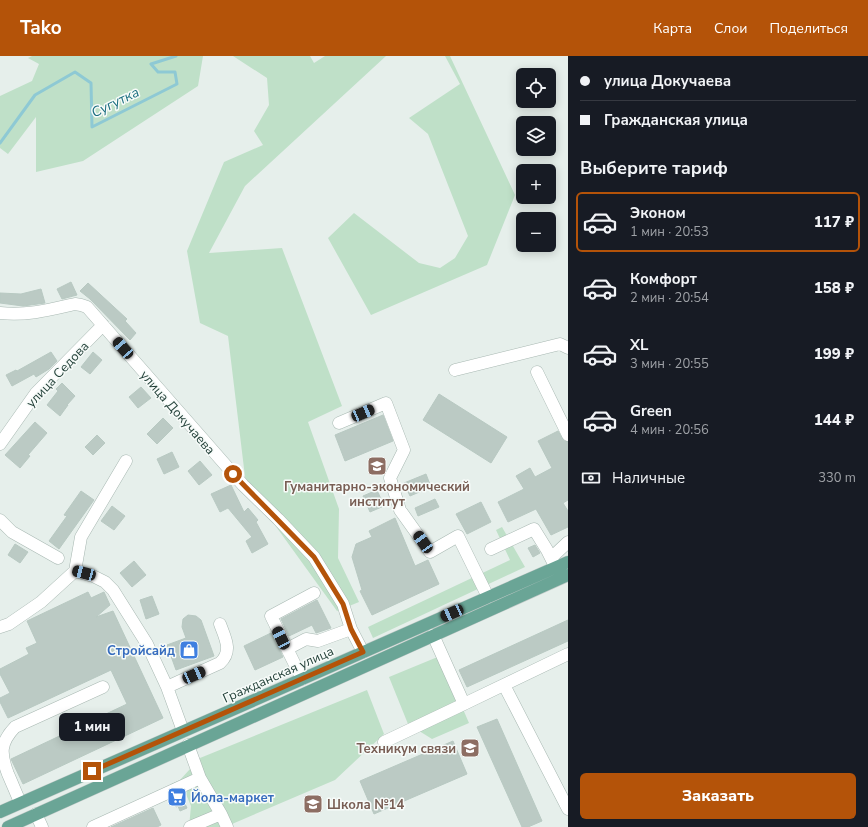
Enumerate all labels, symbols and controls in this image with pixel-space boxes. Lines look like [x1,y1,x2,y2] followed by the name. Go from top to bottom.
[20,15,62,41] text: Tako
[653,19,692,38] text: Карта
[714,19,748,38] text: Слои
[770,19,848,38] text: Поделиться
[516,68,556,252] map controls
[516,68,556,108] button: locate
[604,71,731,91] text: улица Докучаева
[88,83,142,122] water label: Сугутка
[604,110,748,130] text: Гражданская улица
[516,116,556,156] button: layers
[580,156,728,180] text: Выберите тариф
[516,164,556,204] button: +
[630,203,686,223] text: Эконом
[582,204,618,240] icon: car
[516,212,556,252] button: −
[814,212,854,232] text: 117 ₽
[630,223,709,241] text: 1 мин · 20:53
[630,269,697,289] text: Комфорт
[582,270,618,306] icon: car
[814,278,854,298] text: 158 ₽
[630,289,709,307] text: 2 мин · 20:54
[111,335,135,361] car
[630,335,649,355] text: XL
[582,336,618,372] icon: car
[22,338,93,412] street label: улица Седова
[814,344,854,364] text: 199 ₽
[630,355,709,373] text: 3 мин · 20:55
[136,367,219,459] street label: улица Докучаева
[630,401,672,421] text: Green
[582,402,618,438] icon: car
[350,403,376,423] car
[814,410,854,430] text: 144 ₽
[630,421,709,439] text: 4 мин · 20:56
[366,455,388,477] school or university icon: Гуманитарно-экономический институт
[224,465,242,483] route start
[580,467,602,489] icon: cash
[612,468,685,488] text: Наличные
[818,469,856,487] text: 330 m
[284,478,470,511] place label: Гуманитарно-экономический институт
[411,529,435,555] car
[71,564,97,582] car
[439,603,465,623] car
[270,625,292,651] car
[178,639,200,661] shop icon: Стройсайд
[107,642,175,660] place label: Стройсайд
[220,642,337,708] street label: Гражданская улица
[181,665,207,685] car
[59,713,125,741] callout: 1 мин
[74,718,110,736] text: 1 мин
[459,737,481,759] school or university icon: Техникум связи
[357,740,456,758] place label: Техникум связи
[83,762,101,780] route end
[580,773,856,819] button: Заказать
[166,786,188,808] supermarket icon: Йола-маркет
[191,788,275,807] place label: Йола-маркет
[302,793,324,815] school or university icon: Школа №14
[327,796,404,814] place label: Школа №14

